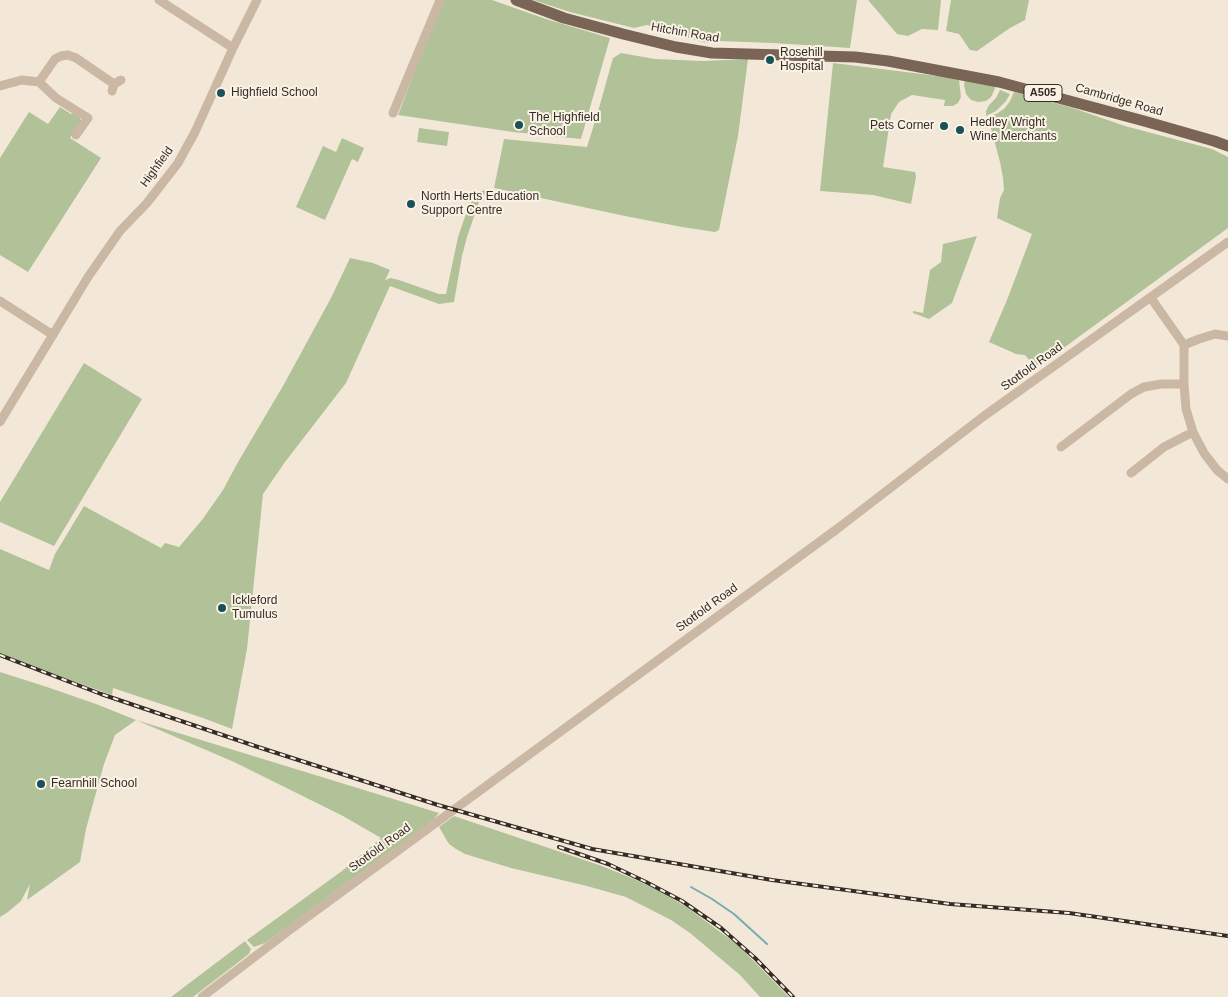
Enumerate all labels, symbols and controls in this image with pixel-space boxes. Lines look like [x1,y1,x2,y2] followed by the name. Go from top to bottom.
[650,20,720,46] street label: Hitchin Road
[780,46,823,74] place label: Rosehill Hospital
[764,54,776,66] marker: Rosehill Hospital
[1073,81,1165,119] street label: Cambridge Road
[1024,85,1062,102] road number: A505
[231,86,318,100] place label: Highfield School
[215,87,227,99] marker: Highfield School
[529,111,600,139] place label: The Highfield School
[970,116,1057,144] place label: Hedley Wright Wine Merchants
[513,119,525,131] marker: The Highfield School
[870,119,934,133] place label: Pets Corner
[938,120,950,132] marker: Pets Corner
[954,124,966,136] marker: Hedley Wright Wine Merchants
[137,144,177,190] street label: Highfield
[421,190,539,218] place label: North Herts Education Support Centre
[405,198,417,210] marker: North Herts Education Support Centre
[998,340,1066,394] street label: Stotfold Road
[673,581,741,635] street label: Stotfold Road
[232,594,278,622] place label: Ickleford Tumulus
[216,602,228,614] marker: Ickleford Tumulus
[51,777,137,791] place label: Fearnhill School
[35,778,47,790] marker: Fearnhill School
[346,821,414,875] street label: Stotfold Road

